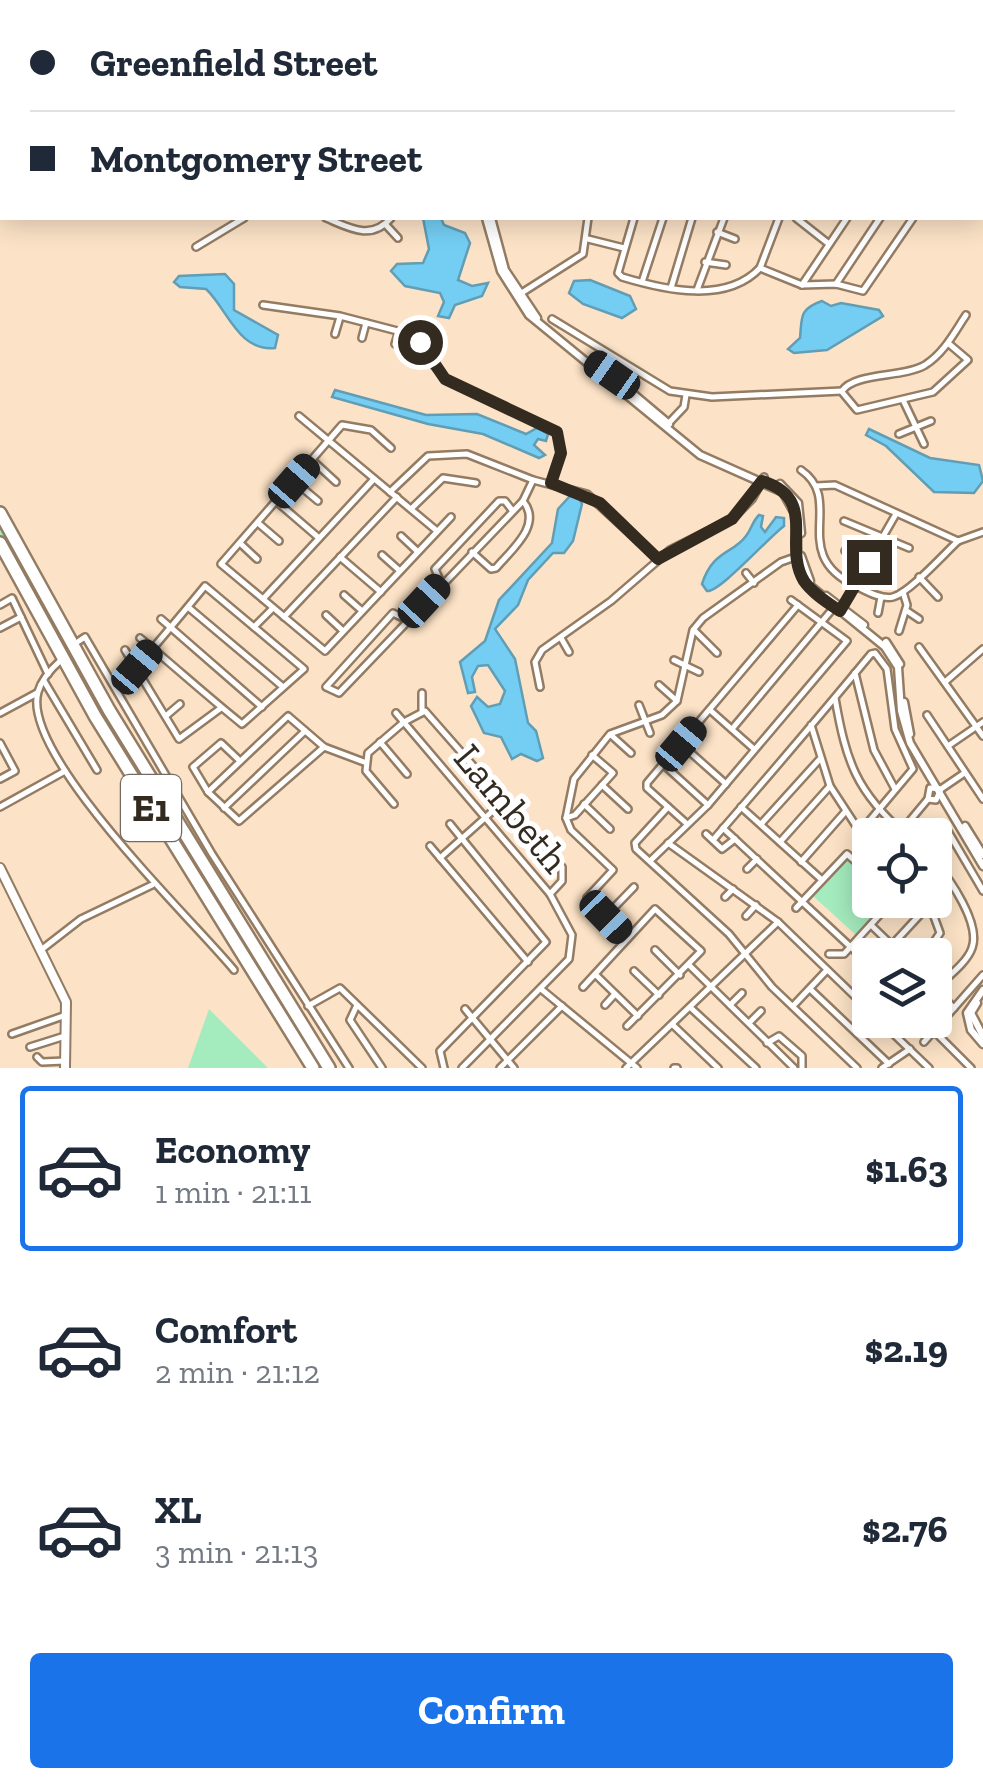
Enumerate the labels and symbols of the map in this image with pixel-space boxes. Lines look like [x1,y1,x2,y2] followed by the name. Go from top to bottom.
[398,320,443,365] route start
[579,346,645,404] car
[263,449,325,513] car
[847,540,892,585] route end
[393,569,455,633] car
[106,634,168,700] car
[650,711,712,777] car
[444,734,580,883] street label: Lambeth
[121,775,181,841] road number: E1
[574,885,638,949] car

